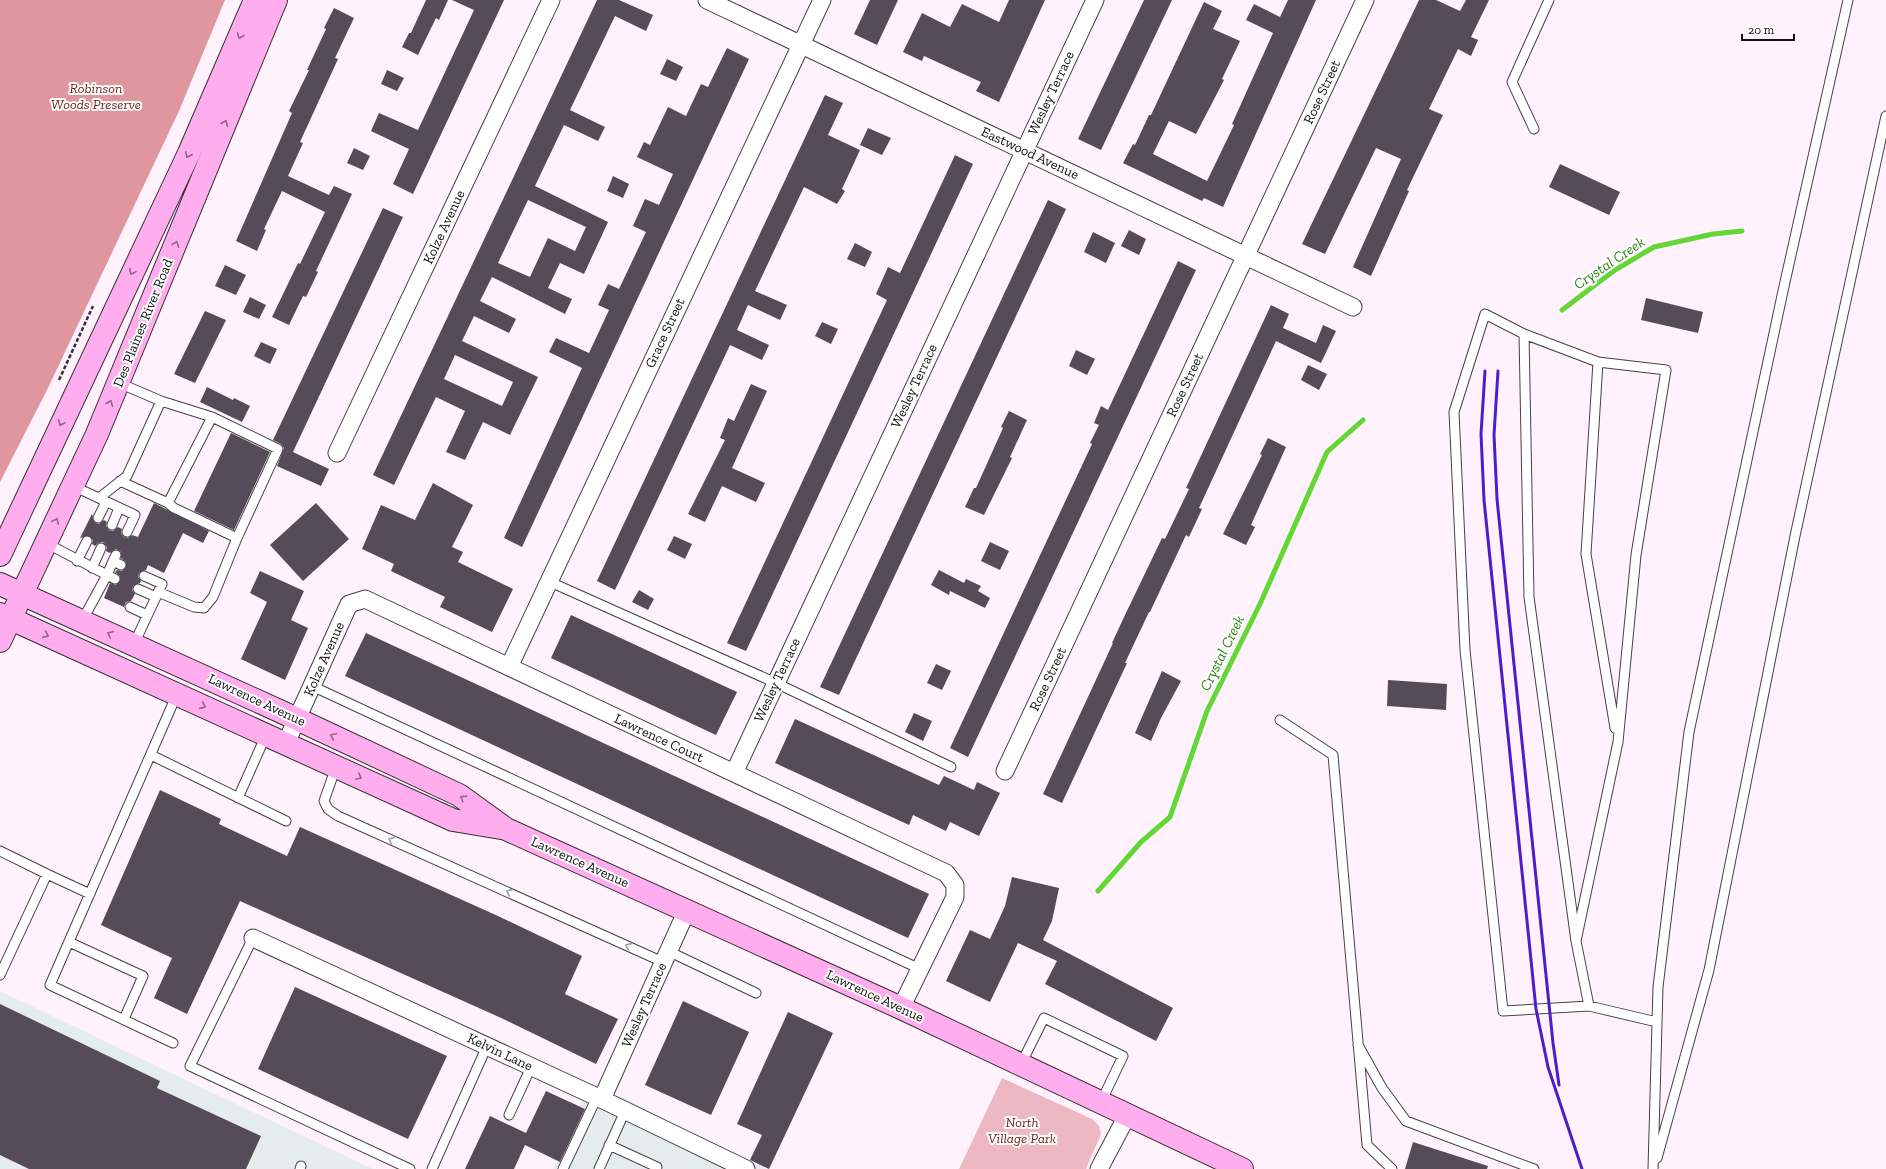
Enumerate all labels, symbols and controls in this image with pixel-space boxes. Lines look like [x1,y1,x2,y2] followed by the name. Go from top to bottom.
[1742,16,1794,42] scale bar
[1748,23,1775,37] text: 20 m
[237,31,245,39] one-way arrow
[1024,48,1078,138] street label: Wesley Terrace
[1300,57,1345,127] street label: Rose Street
[51,80,141,113] park label: Robinson Woods Preserve
[221,120,229,127] one-way arrow
[978,123,1082,183] street label: Eastwood Avenue
[185,151,193,158] one-way arrow
[419,187,469,267] street label: Kolze Avenue
[1570,232,1648,293] water label: Crystal Creek
[171,240,179,248] one-way arrow
[109,256,177,390] street label: Des Plaines River Road
[129,268,137,276] one-way arrow
[641,294,689,371] street label: Grace Street
[887,341,941,431] street label: Wesley Terrace
[1163,350,1208,420] street label: Rose Street
[106,399,114,406] one-way arrow
[58,418,66,426] one-way arrow
[51,518,59,525] one-way arrow
[1196,612,1248,694] water label: Crystal Creek
[300,619,348,699] street label: Kolze Avenue
[41,630,49,638] one-way arrow
[106,631,114,639] one-way arrow
[750,635,804,725] street label: Wesley Terrace
[1026,644,1071,714] street label: Rose Street
[206,670,309,730] street label: Lawrence Avenue
[199,701,206,709] one-way arrow
[612,710,707,766] street label: Lawrence Court
[330,733,338,741] one-way arrow
[355,772,363,780] one-way arrow
[460,796,467,803] one-way arrow
[528,833,632,891] street label: Lawrence Avenue
[387,836,394,844] one-way arrow
[506,889,513,897] one-way arrow
[625,943,632,951] one-way arrow
[618,960,670,1050] street label: Wesley Terrace
[824,966,927,1026] street label: Lawrence Avenue
[465,1029,536,1075] street label: Kelvin Lane
[988,1114,1056,1147] park label: North Village Park

